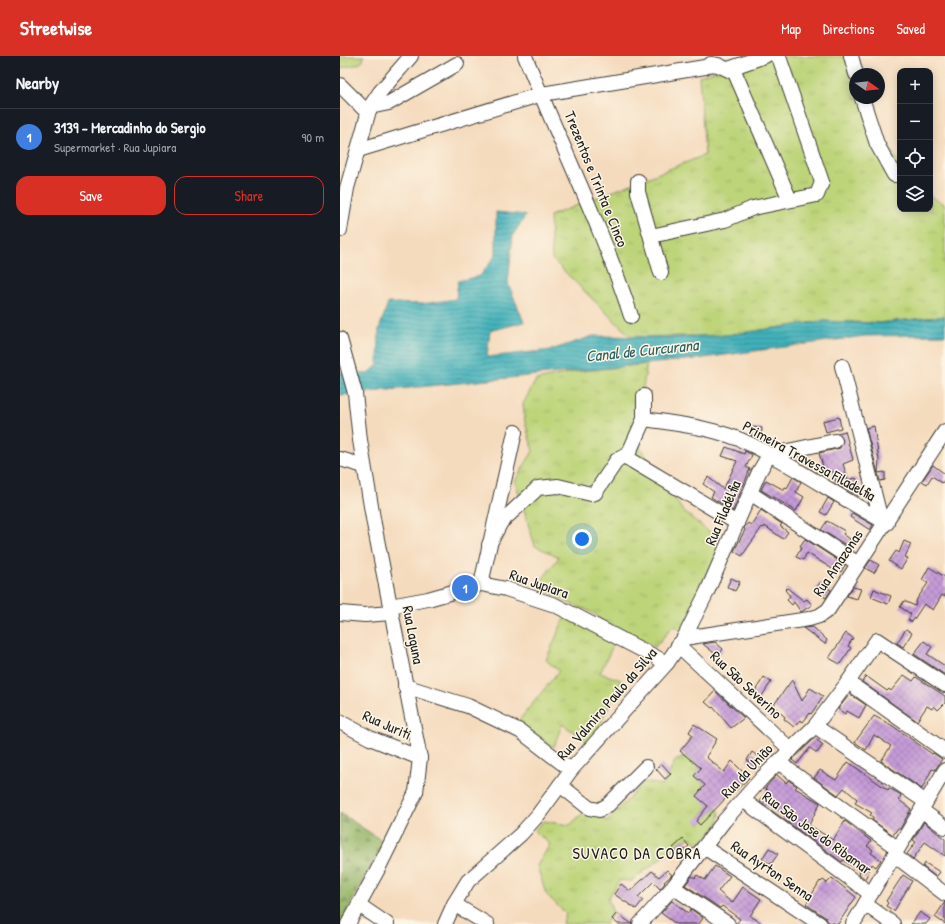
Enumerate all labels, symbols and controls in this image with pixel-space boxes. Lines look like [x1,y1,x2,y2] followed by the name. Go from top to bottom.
[20,15,92,41] text: Streetwise
[781,19,801,38] text: Map
[823,19,874,38] text: Directions
[896,19,925,38] text: Saved
[849,68,885,104] north arrow
[897,68,933,212] map controls
[897,68,933,104] button: +
[16,71,59,94] text: Nearby
[897,104,933,140] button: −
[560,108,633,250] street label: Trezentos e Trinta e Cinco
[54,117,206,138] text: 3139 - Mercadinho do Sergio
[27,128,31,146] text: 1
[302,128,324,146] text: 90 m
[54,138,176,156] text: Supermarket · Rua Jupiara
[897,140,933,176] button: locate
[16,176,166,215] button: Save
[174,176,324,215] button: Share
[897,176,933,212] button: layers
[585,333,701,367] water label: Canal de Curcurana
[739,415,880,506] street label: Primeira Travessa Filadelfia
[699,477,746,549] street label: Rua Filadélfia
[808,525,868,600] street label: Rua Amazonas
[572,529,592,549] your location
[507,564,572,603] street label: Rua Jupiara
[452,573,478,603] pin: 1
[398,604,429,666] street label: Rua Laguna
[552,643,662,765] street label: Rua Valmiro Paulo da Silva
[706,646,787,723] street label: Rua São Severino
[359,705,415,745] street label: Rua Juriti
[716,739,777,803] street label: Rua da União
[758,786,876,880] street label: Rua São Jose do Ribamar
[727,835,818,906] street label: Rua Ayrton Senna
[572,842,702,864] district label: SUVACO DA COBRA

